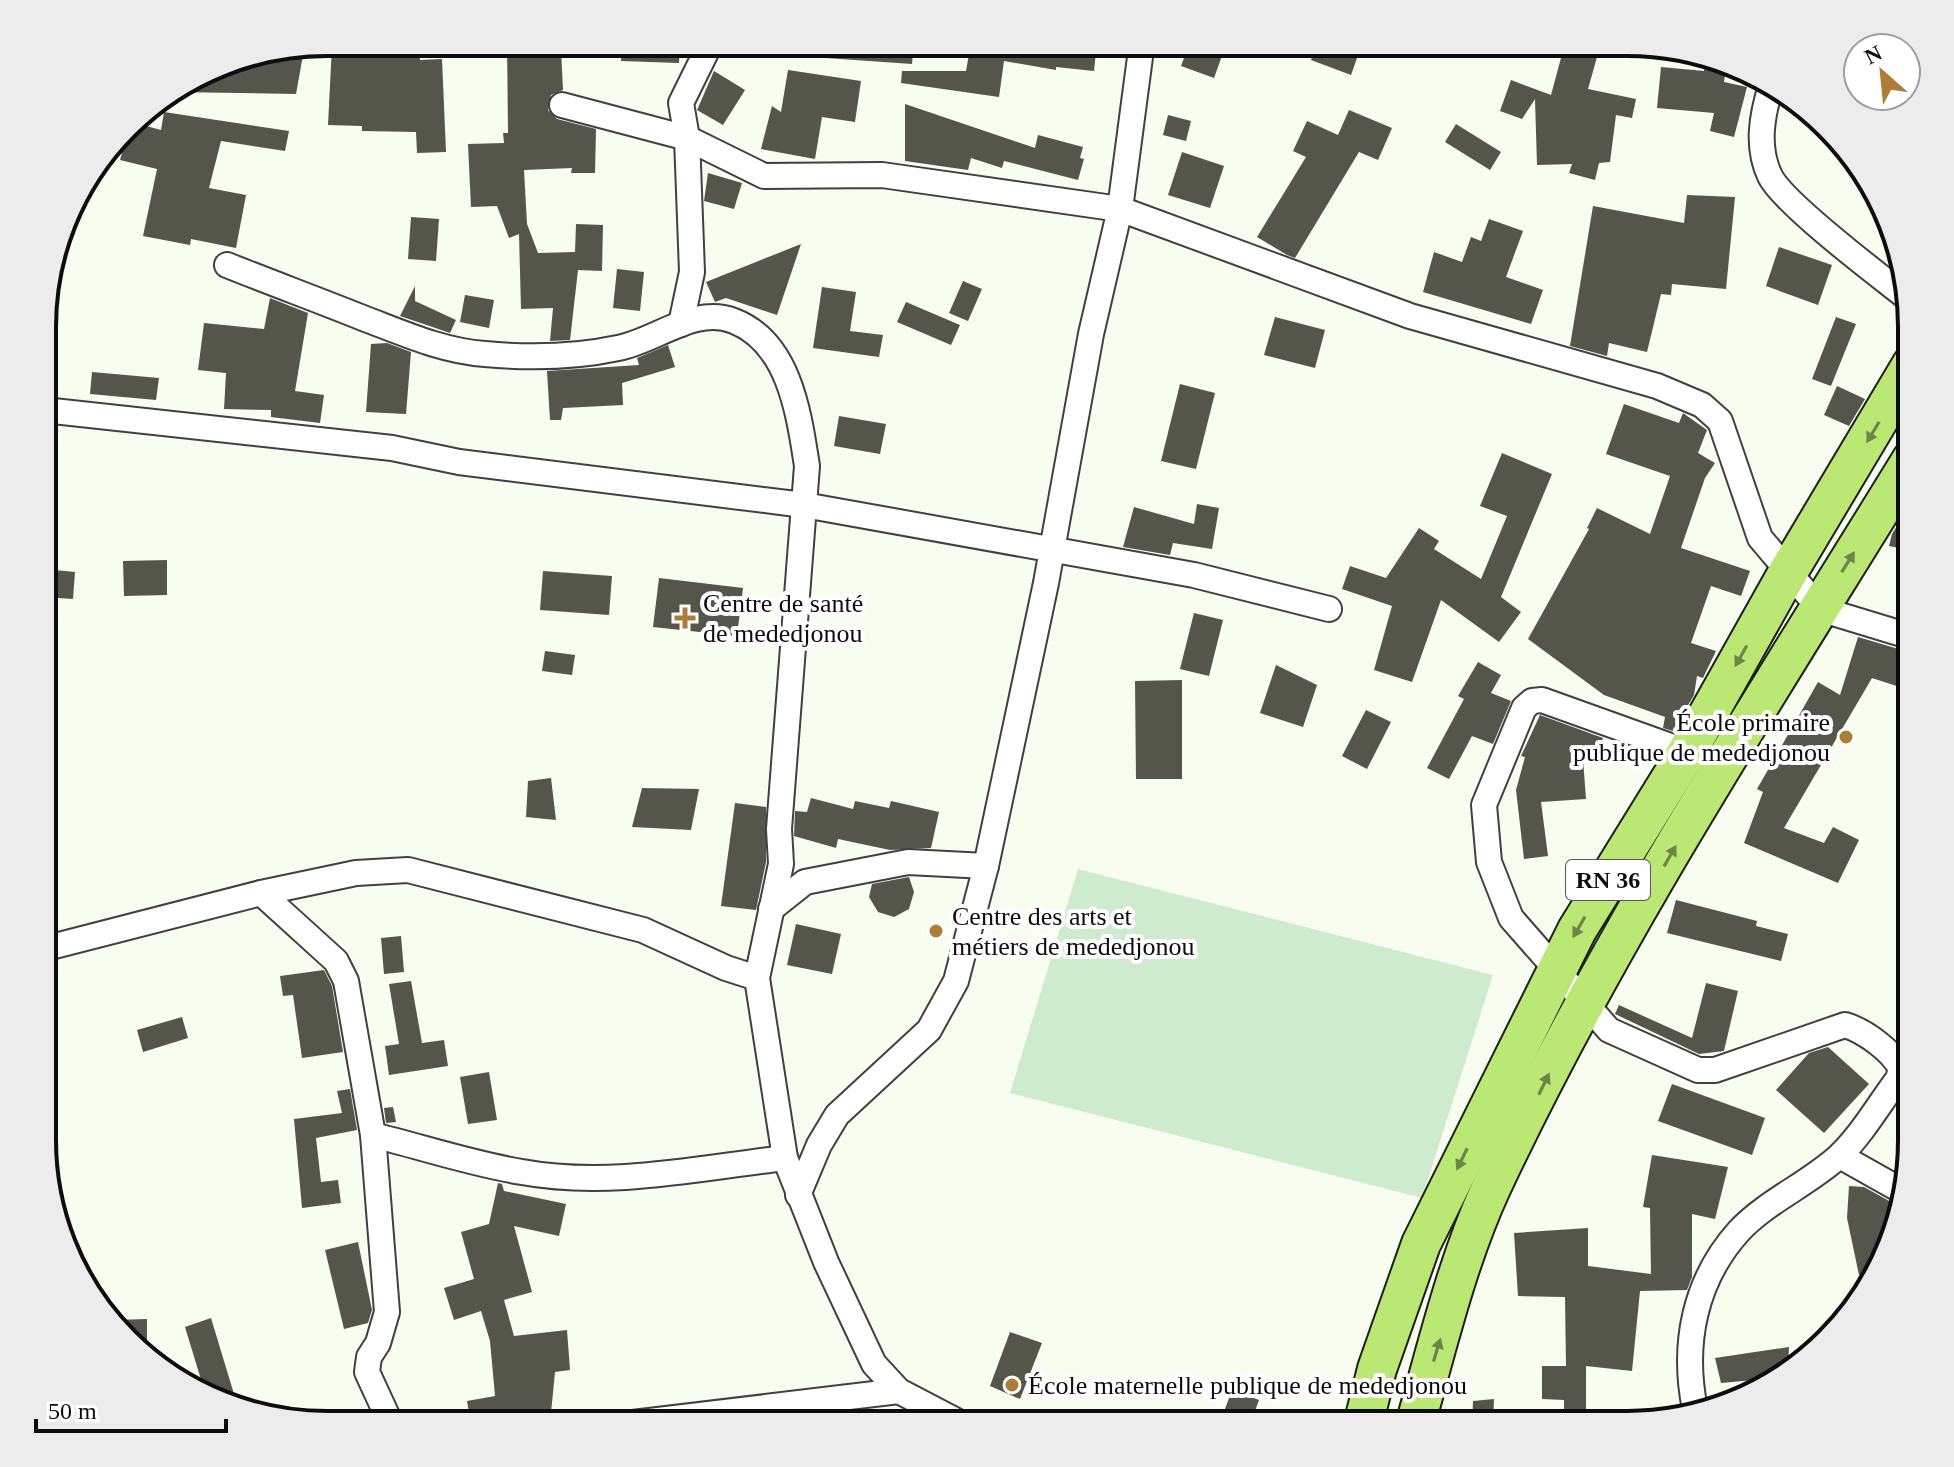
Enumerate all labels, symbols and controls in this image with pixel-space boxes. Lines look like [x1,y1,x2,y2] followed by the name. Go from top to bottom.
[1842,32,1922,112] north arrow
[1860,40,1886,69] text: N
[1866,421,1880,443] one-way arrow
[1841,551,1855,573] one-way arrow
[703,589,863,648] place label: Centre de santé de mededjonou
[674,607,696,629] marker: Centre de santé de mededjonou
[1734,645,1748,667] one-way arrow
[1573,708,1830,767] place label: École primaire publique de mededjonou
[1837,728,1855,746] marker: École primaire publique de mededjonou
[1663,845,1677,867] one-way arrow
[1566,860,1650,900] road number: RN 36
[952,902,1195,961] place label: Centre des arts et métiers de mededjonou
[1572,916,1586,938] one-way arrow
[927,922,945,940] marker: Centre des arts et métiers de mededjonou
[1537,1072,1551,1095] one-way arrow
[1455,1147,1469,1171] one-way arrow
[1431,1338,1444,1362] one-way arrow
[1028,1371,1467,1400] place label: École maternelle publique de mededjonou
[1003,1376,1021,1394] marker: École maternelle publique de mededjonou
[36,1383,226,1433] scale bar
[48,1398,97,1424] text: 50 m

